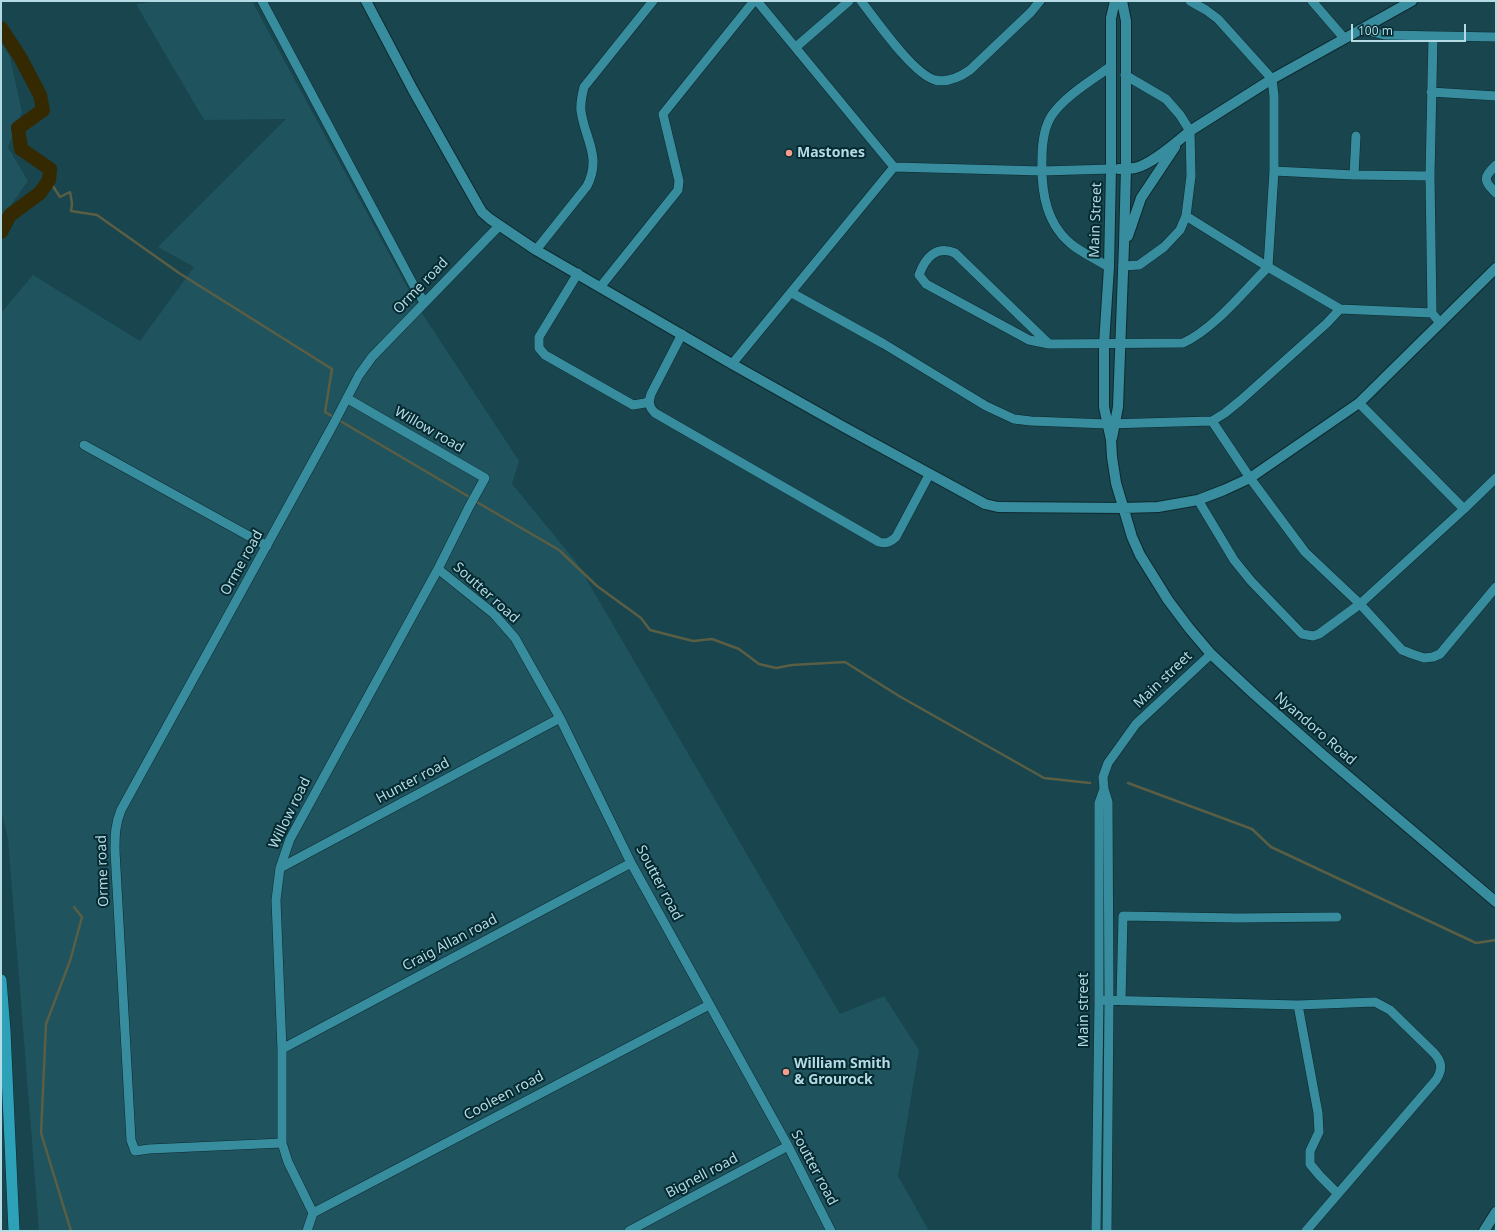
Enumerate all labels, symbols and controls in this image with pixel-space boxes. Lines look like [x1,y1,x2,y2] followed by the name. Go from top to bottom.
[1353,16,1468,42] scale bar
[1358,22,1393,39] text: 100 m
[797,145,865,161] place label: Mastones
[784,148,794,158] marker: Mastones
[1086,182,1106,258] street label: Main Street
[390,254,452,318] street label: Orme road
[391,403,467,457] street label: Willow road
[217,528,267,598] street label: Orme road
[450,559,522,627] street label: Soutter road
[1130,648,1196,712] street label: Main street
[1271,689,1359,769] street label: Nyandoro Road
[374,755,452,807] street label: Hunter road
[266,775,314,851] street label: Willow road
[93,835,113,907] street label: Orme road
[632,843,686,923] street label: Soutter road
[400,911,500,975] street label: Craig Allan road
[1076,973,1092,1047] street label: Main street
[794,1056,891,1088] place label: William Smith & Grourock
[781,1067,791,1077] marker: William Smith & Grourock
[461,1068,547,1124] street label: Cooleen road
[787,1128,841,1208] street label: Soutter road
[663,1150,741,1202] street label: Bignell road

